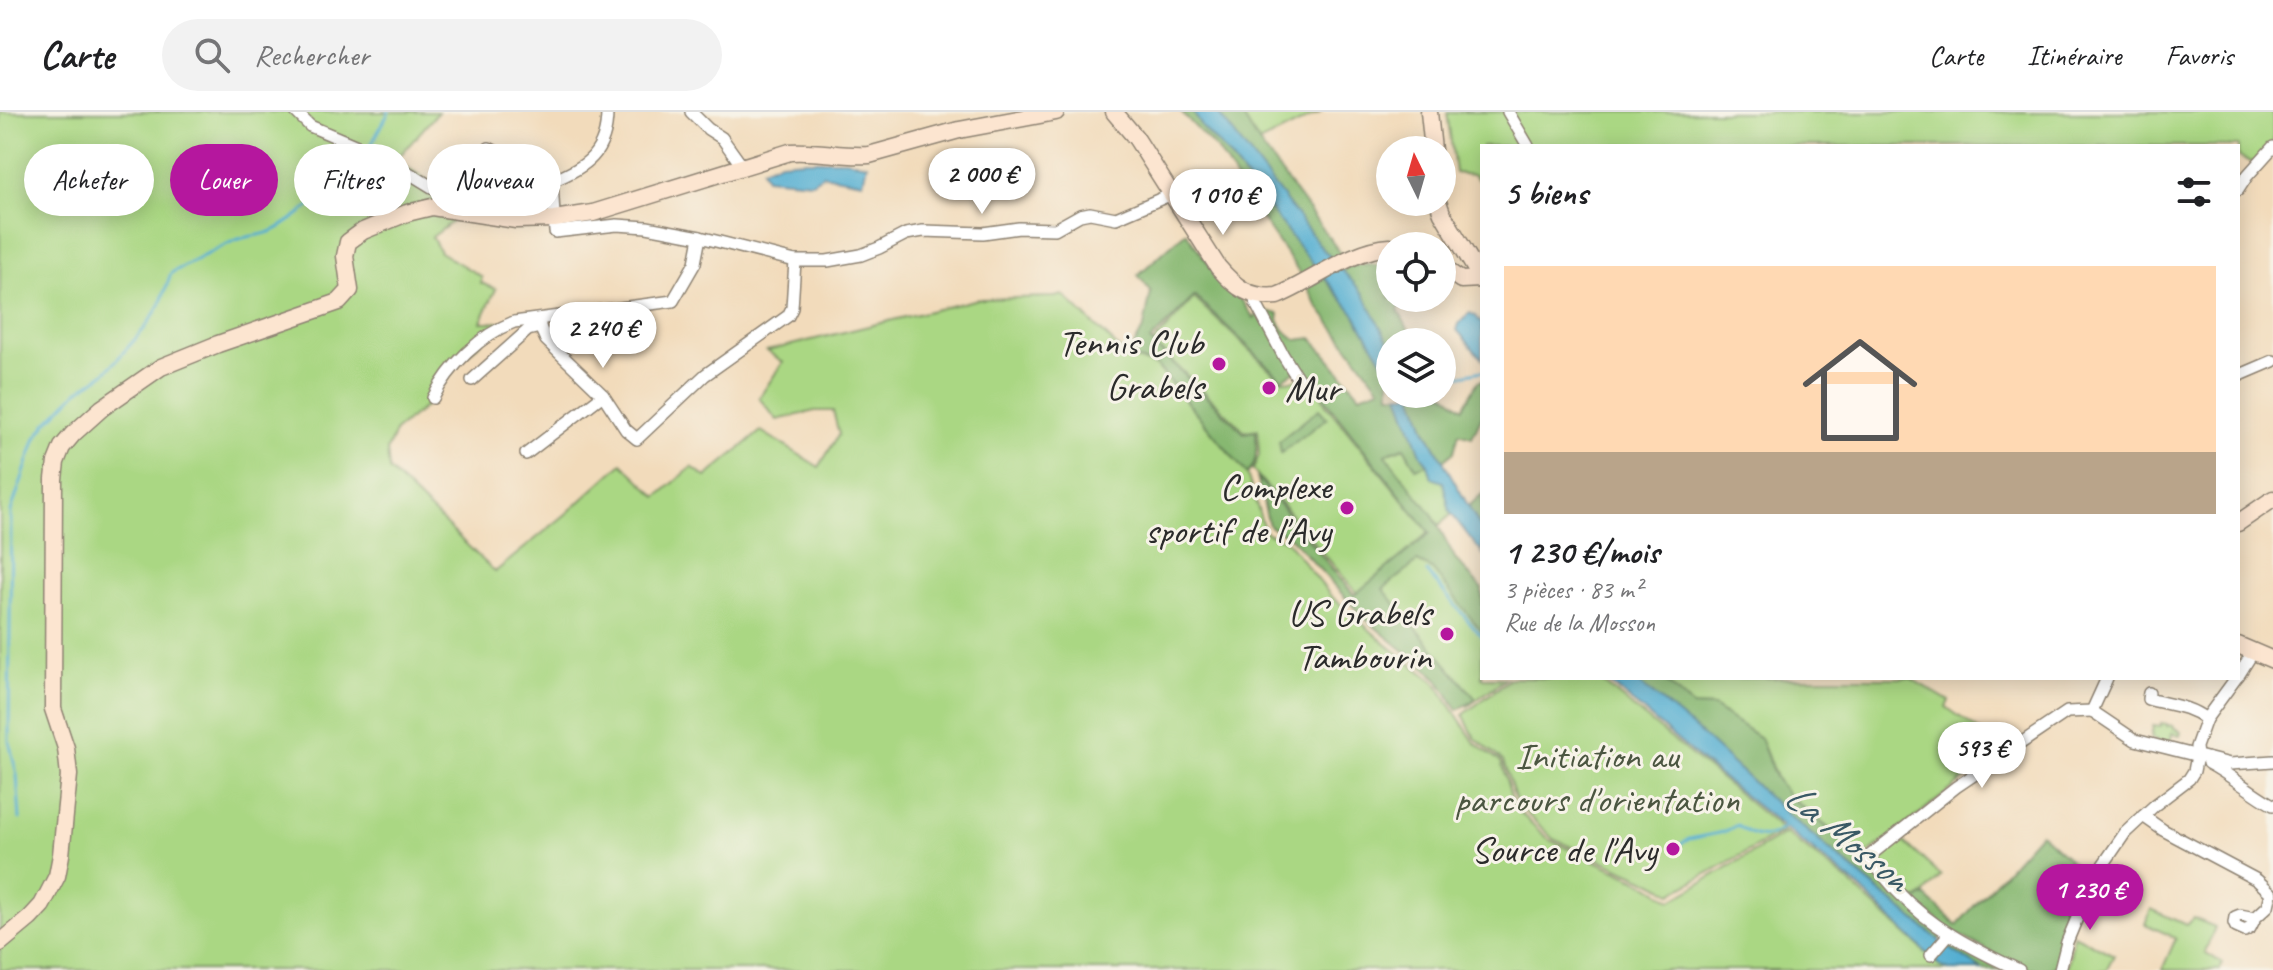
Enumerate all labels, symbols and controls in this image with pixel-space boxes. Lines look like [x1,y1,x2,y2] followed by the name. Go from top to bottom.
[162,19,722,91] search box
[40,32,114,79] text: Carte
[190,33,234,77] icon: search
[254,36,369,74] text: Rechercher
[1929,38,1983,73] text: Carte
[2027,38,2121,73] text: Itinéraire
[2165,38,2233,73] text: Favoris
[1376,136,1456,216] north arrow
[1376,136,1456,408] map controls
[24,144,154,216] chip: Acheter
[170,144,278,216] chip: Louer
[294,144,411,216] chip: Filtres
[427,144,561,216] chip: Nouveau
[908,148,1056,216] pin: 2 000 €
[946,157,1018,190] text: 2 000 €
[1149,169,1297,237] pin: 1 010 €
[2172,170,2216,214] icon: filters
[1504,171,1588,214] text: 5 biens
[1187,178,1259,211] text: 1 010 €
[1376,232,1456,312] button: locate
[529,302,677,370] pin: 2 240 €
[567,311,639,344] text: 2 240 €
[1788,318,1932,462] icon: home
[1058,319,1207,410] place label: Tennis Club Grabels
[1376,328,1456,408] button: layers
[1210,355,1228,373] marker: Tennis Club Grabels
[1285,365,1344,412] place label: Mur
[1260,379,1278,397] marker: Mur
[1145,463,1334,554] place label: Complexe sportif de l'Avy
[1338,499,1356,517] marker: Complexe sportif de l'Avy
[1504,530,1659,573] text: 1 230 €/mois
[1504,573,1642,606] text: 3 pièces · 83 m²
[1288,589,1435,680] place label: US Grabels Tambourin
[1504,606,1655,639] text: Rue de la Mosson
[1438,625,1456,643] marker: US Grabels Tambourin
[1926,722,2038,790] pin: 593 €
[1956,731,2008,764] text: 593 €
[1455,732,1740,823] park label: Initiation au parcours d'orientation
[1775,771,1923,905] water label: La Mosson
[1471,826,1660,873] place label: Source de l'Avy
[1664,840,1682,858] marker: Source de l'Avy
[2016,864,2164,932] pin: 1 230 €
[2054,873,2126,906] text: 1 230 €

